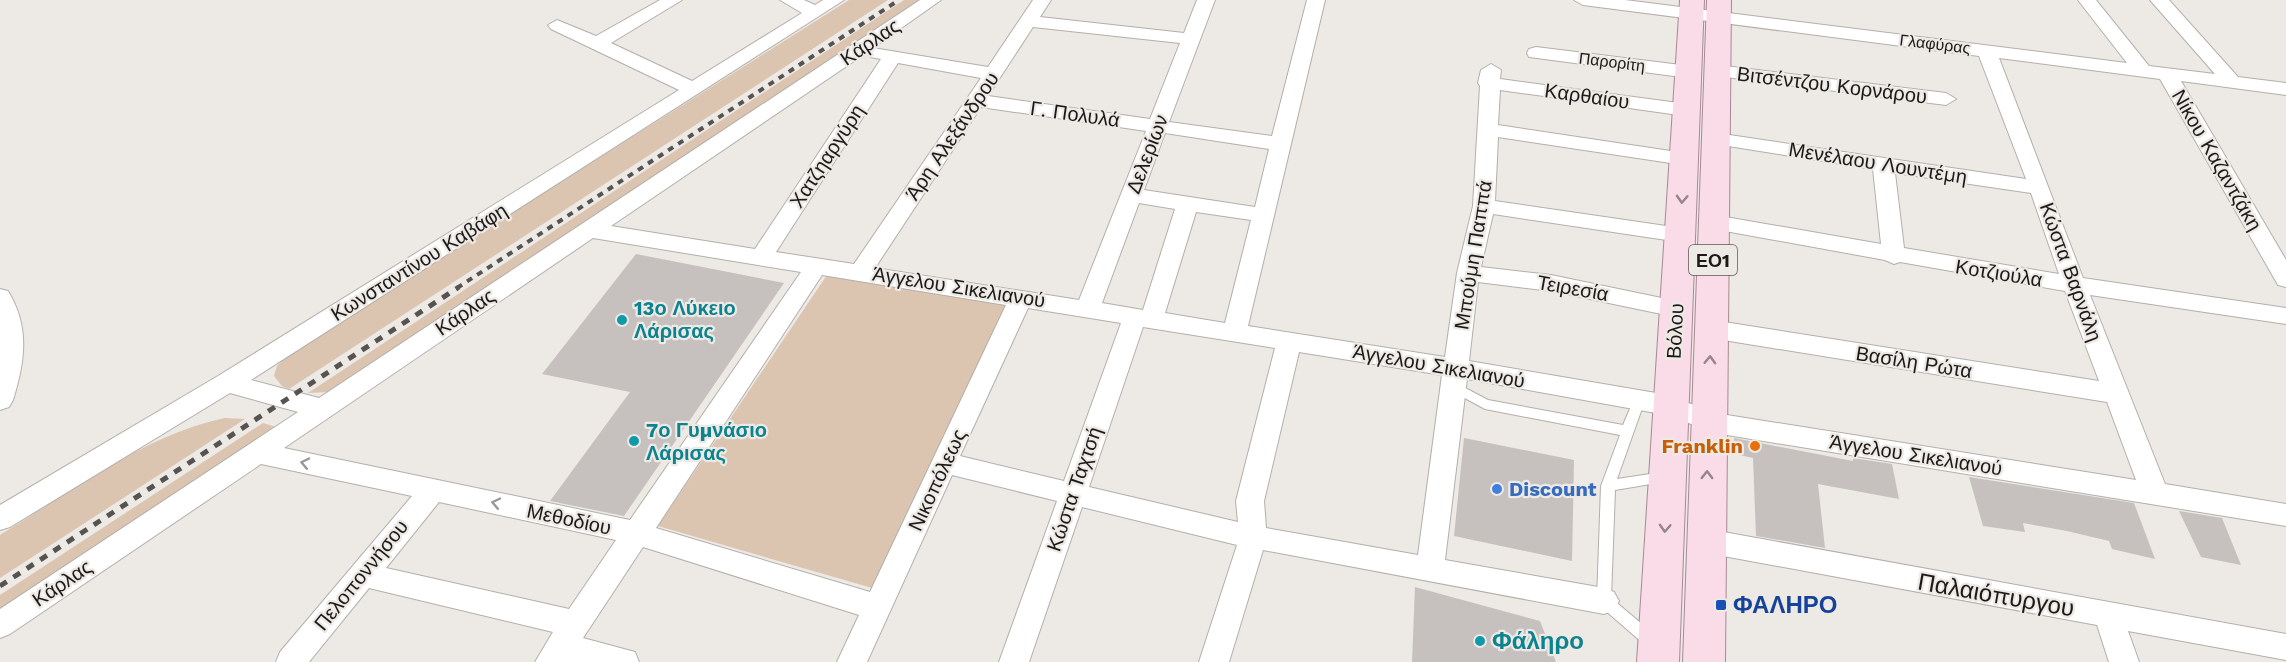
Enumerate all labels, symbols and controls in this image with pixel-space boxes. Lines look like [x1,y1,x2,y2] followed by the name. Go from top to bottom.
[836,13,905,71] street label: Κάρλας
[1899,30,1972,58] street label: Γλαφύρας
[1578,49,1646,75] street label: Παρορίτη
[1736,61,1928,109] street label: Βιτσέντζου Κορνάρου
[900,67,1004,205] street label: Άρη Αλεξάνδρου
[1543,78,1631,114] street label: Καρθαίου
[2167,85,2267,235] street label: Νίκου Καζαντζάκη
[1029,96,1121,132] street label: Γ. Πολυλά
[785,100,869,212] street label: Χατζηαργύρη
[1121,111,1173,197] street label: Δελερίων
[1787,137,1969,189] street label: Μενέλαου Λουντέμη
[1449,179,1497,331] street label: Μπούμη Παππά
[1675,194,1688,203] one-way arrow
[326,198,512,326] street label: Κωνσταντίνου Καβάφη
[2035,199,2107,345] street label: Κώστα Βαρνάλη
[1689,245,1737,275] road number: ΕΟ1
[1954,254,2044,292] street label: Κοτζιούλα
[871,262,1047,312] street label: Άγγελου Σικελιανού
[1535,270,1611,306] street label: Τειρεσία
[431,283,500,341] street label: Κάρλας
[634,296,736,343] place label: 13ο Λύκειο Λάρισας
[1662,302,1688,360] street label: Βόλου
[615,313,629,327] marker: 13ο Λύκειο Λάρισας
[1351,339,1527,393] street label: Άγγελου Σικελιανού
[1854,341,1974,383] street label: Βασίλη Ρώτα
[1703,355,1716,364] one-way arrow
[646,418,767,465] place label: 7ο Γυμνάσιο Λάρισας
[1041,424,1107,554] street label: Κώστα Ταχτσή
[903,425,971,535] street label: Νικοπόλεως
[1828,430,2004,480] street label: Άγγελου Σικελιανού
[627,434,641,448] marker: 7ο Γυμνάσιο Λάρισας
[1661,434,1743,458] place label: Franklin
[1748,439,1762,453] marker: Franklin
[300,457,310,470] one-way arrow
[1701,471,1713,480] one-way arrow
[1509,477,1597,501] place label: Discount
[1490,482,1504,496] marker: Discount
[491,497,501,510] one-way arrow
[525,498,613,540] street label: Μεθοδίου
[309,515,413,635] street label: Πελοποννήσου
[1659,524,1672,533] one-way arrow
[28,554,97,612] street label: Κάρλας
[1916,567,2076,623] street label: Παλαιόπυργου
[1733,591,1837,619] place label: ΦΑΛΗΡΟ
[1714,598,1728,612] marker: ΦΑΛΗΡΟ
[1492,627,1584,655] place label: Φάληρο
[1473,634,1487,648] marker: Φάληρο

